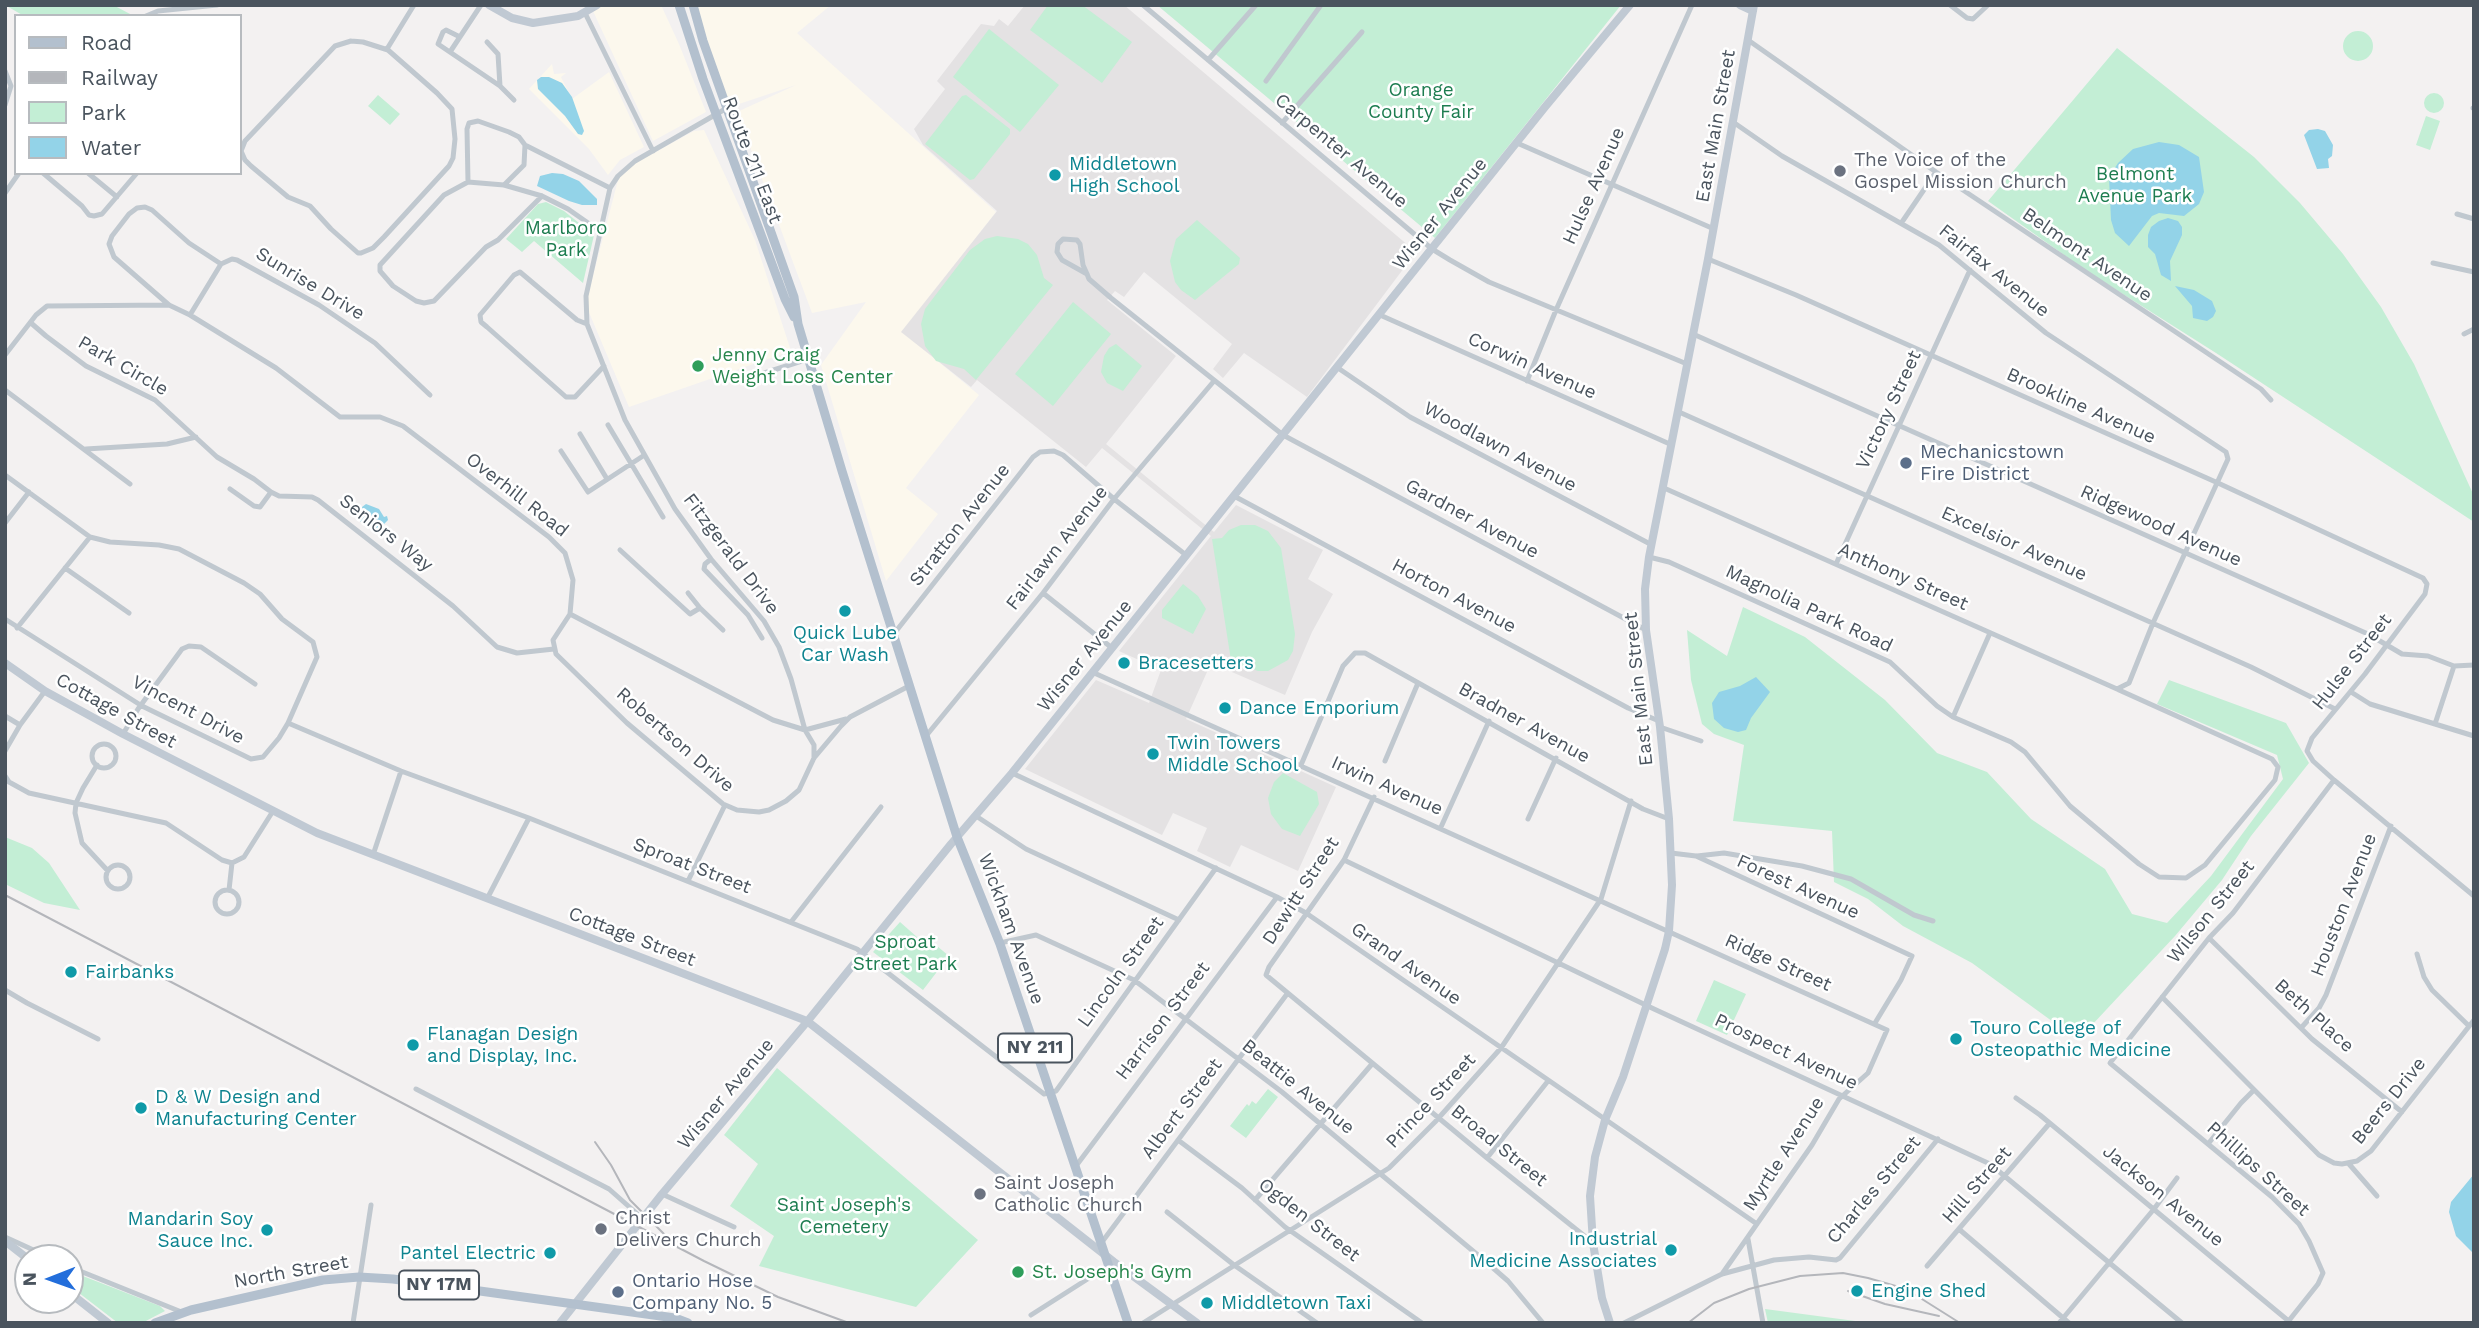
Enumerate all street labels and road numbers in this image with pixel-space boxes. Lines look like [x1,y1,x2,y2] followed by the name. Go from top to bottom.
[1691,48,1741,204] street label: East Main Street
[1270,89,1412,213] street label: Carpenter Avenue
[717,93,787,227] street label: Route 211 East
[1558,124,1630,248] street label: Hulse Avenue
[1388,153,1492,275] street label: Wisner Avenue
[2018,203,2156,307] street label: Belmont Avenue
[1934,219,2054,323] street label: Fairfax Avenue
[251,243,369,325] street label: Sunrise Drive
[1464,327,1600,405] street label: Corwin Avenue
[74,331,172,401] street label: Park Circle
[1851,347,1927,473] street label: Victory Street
[2003,363,2159,449] street label: Brookline Avenue
[1420,397,1580,497] street label: Woodlawn Avenue
[461,448,573,542] street label: Overhill Road
[905,459,1015,591] street label: Stratton Avenue
[1401,474,1543,564] street label: Gardner Avenue
[2077,480,2245,572] street label: Ridgewood Avenue
[1001,481,1113,615] street label: Fairlawn Avenue
[335,489,437,577] street label: Seniors Way
[678,489,784,619] street label: Fitzgerald Drive
[1938,502,2090,586] street label: Excelsior Avenue
[1834,538,1972,616] street label: Anthony Street
[1388,554,1520,638] street label: Horton Avenue
[1722,560,1896,658] street label: Magnolia Park Road
[1033,595,1137,717] street label: Wisner Avenue
[2307,609,2397,715] street label: Hulse Street
[1620,611,1658,767] street label: East Main Street
[52,668,180,754] street label: Cottage Street
[128,671,248,749] street label: Vincent Drive
[1454,677,1594,769] street label: Bradner Avenue
[611,683,739,797] street label: Robertson Drive
[1328,751,1446,821] street label: Irwin Avenue
[2306,830,2382,980] street label: Houston Avenue
[630,833,754,899] street label: Sproat Street
[1258,833,1344,949] street label: Dewitt Street
[973,850,1049,1008] street label: Wickham Avenue
[1733,850,1863,924] street label: Forest Avenue
[2163,856,2259,968] street label: Wilson Street
[565,902,699,972] street label: Cottage Street
[1073,912,1169,1032] street label: Lincoln Street
[1346,918,1466,1010] street label: Grand Avenue
[1721,929,1835,997] street label: Ridge Street
[1111,957,1215,1085] street label: Harrison Street
[2270,974,2358,1058] street label: Beth Place
[1711,1009,1861,1095] street label: Prospect Avenue
[673,1034,779,1154] street label: Wisner Avenue
[998,1034,1072,1063] road number: NY 211
[1237,1035,1359,1139] street label: Beattie Avenue
[1381,1049,1481,1153] street label: Prince Street
[2347,1053,2431,1149] street label: Beers Drive
[1137,1054,1227,1164] street label: Albert Street
[1739,1093,1829,1215] street label: Myrtle Avenue
[1446,1100,1552,1192] street label: Broad Street
[2202,1117,2314,1221] street label: Phillips Street
[1822,1131,1926,1249] street label: Charles Street
[2098,1140,2228,1252] street label: Jackson Avenue
[1937,1142,2017,1228] street label: Hill Street
[1254,1173,1364,1267] street label: Ogden Street
[232,1251,350,1293] street label: North Street
[399,1270,479,1300] road number: NY 17M

